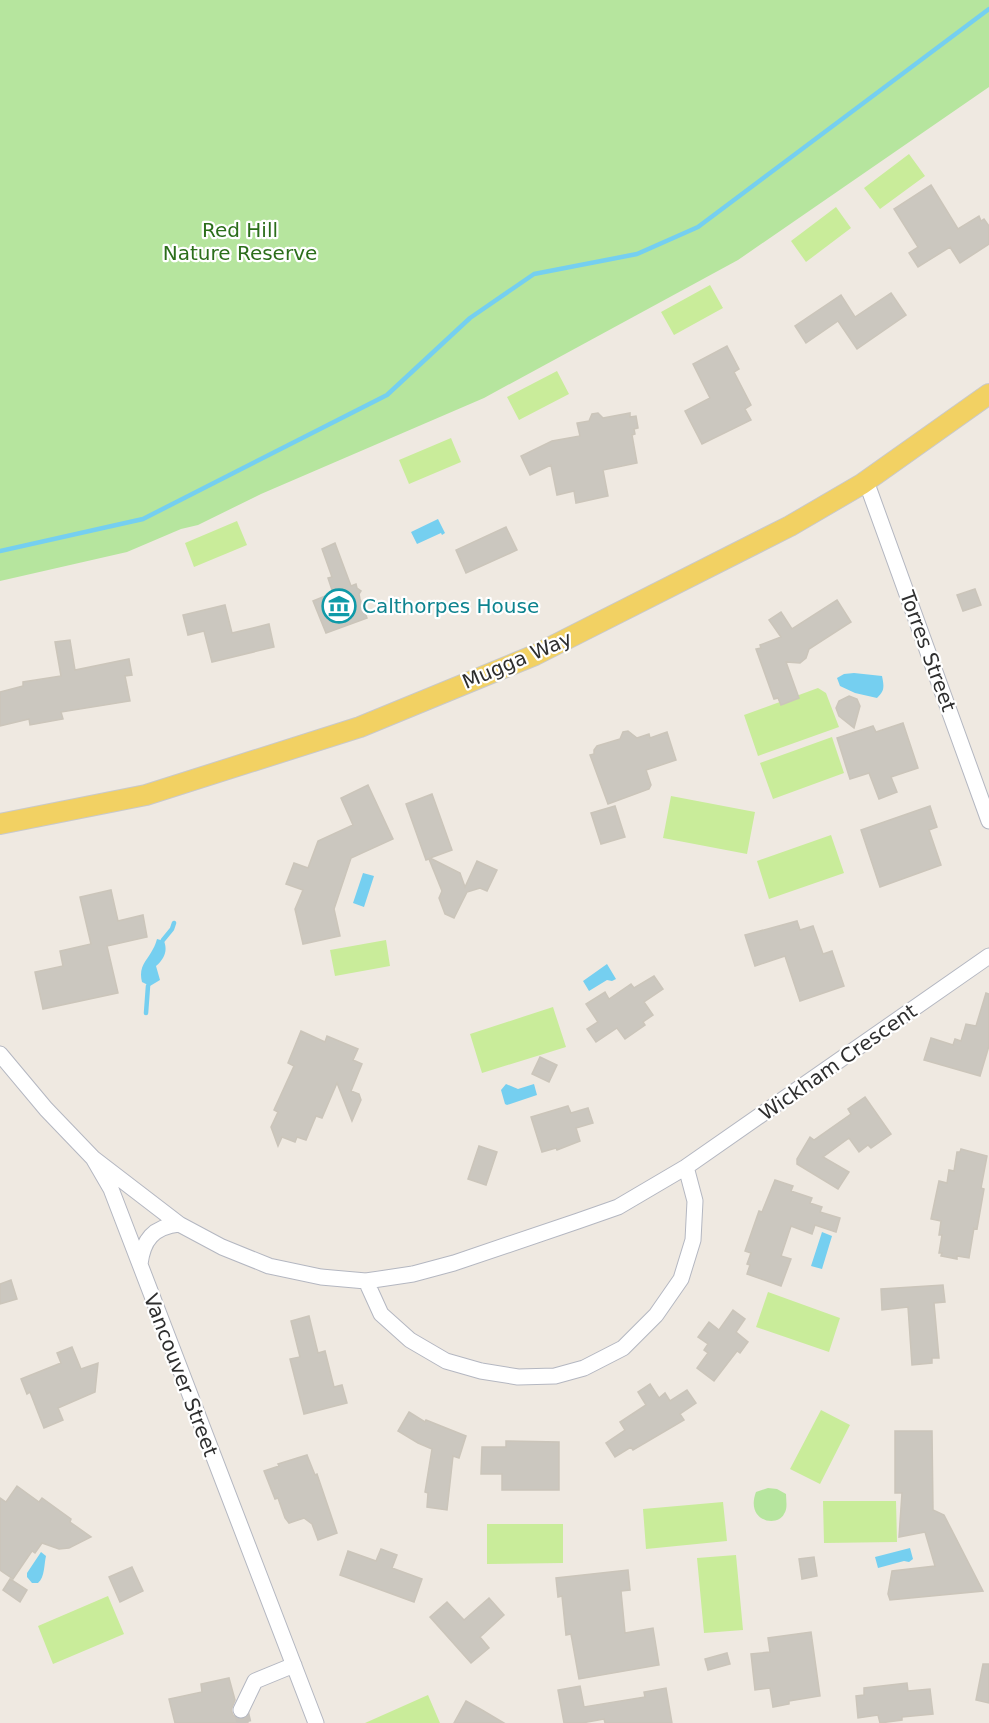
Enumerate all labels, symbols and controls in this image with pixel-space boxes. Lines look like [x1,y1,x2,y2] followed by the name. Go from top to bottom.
[163,218,317,265] park label: Red Hill Nature Reserve
[895,586,961,715] street label: Torres Street
[321,588,357,624] museum icon: Calthorpes House
[362,594,539,618] place label: Calthorpes House
[459,626,575,694] street label: Mugga Way
[755,999,921,1125] street label: Wickham Crescent
[139,1290,223,1460] street label: Vancouver Street

